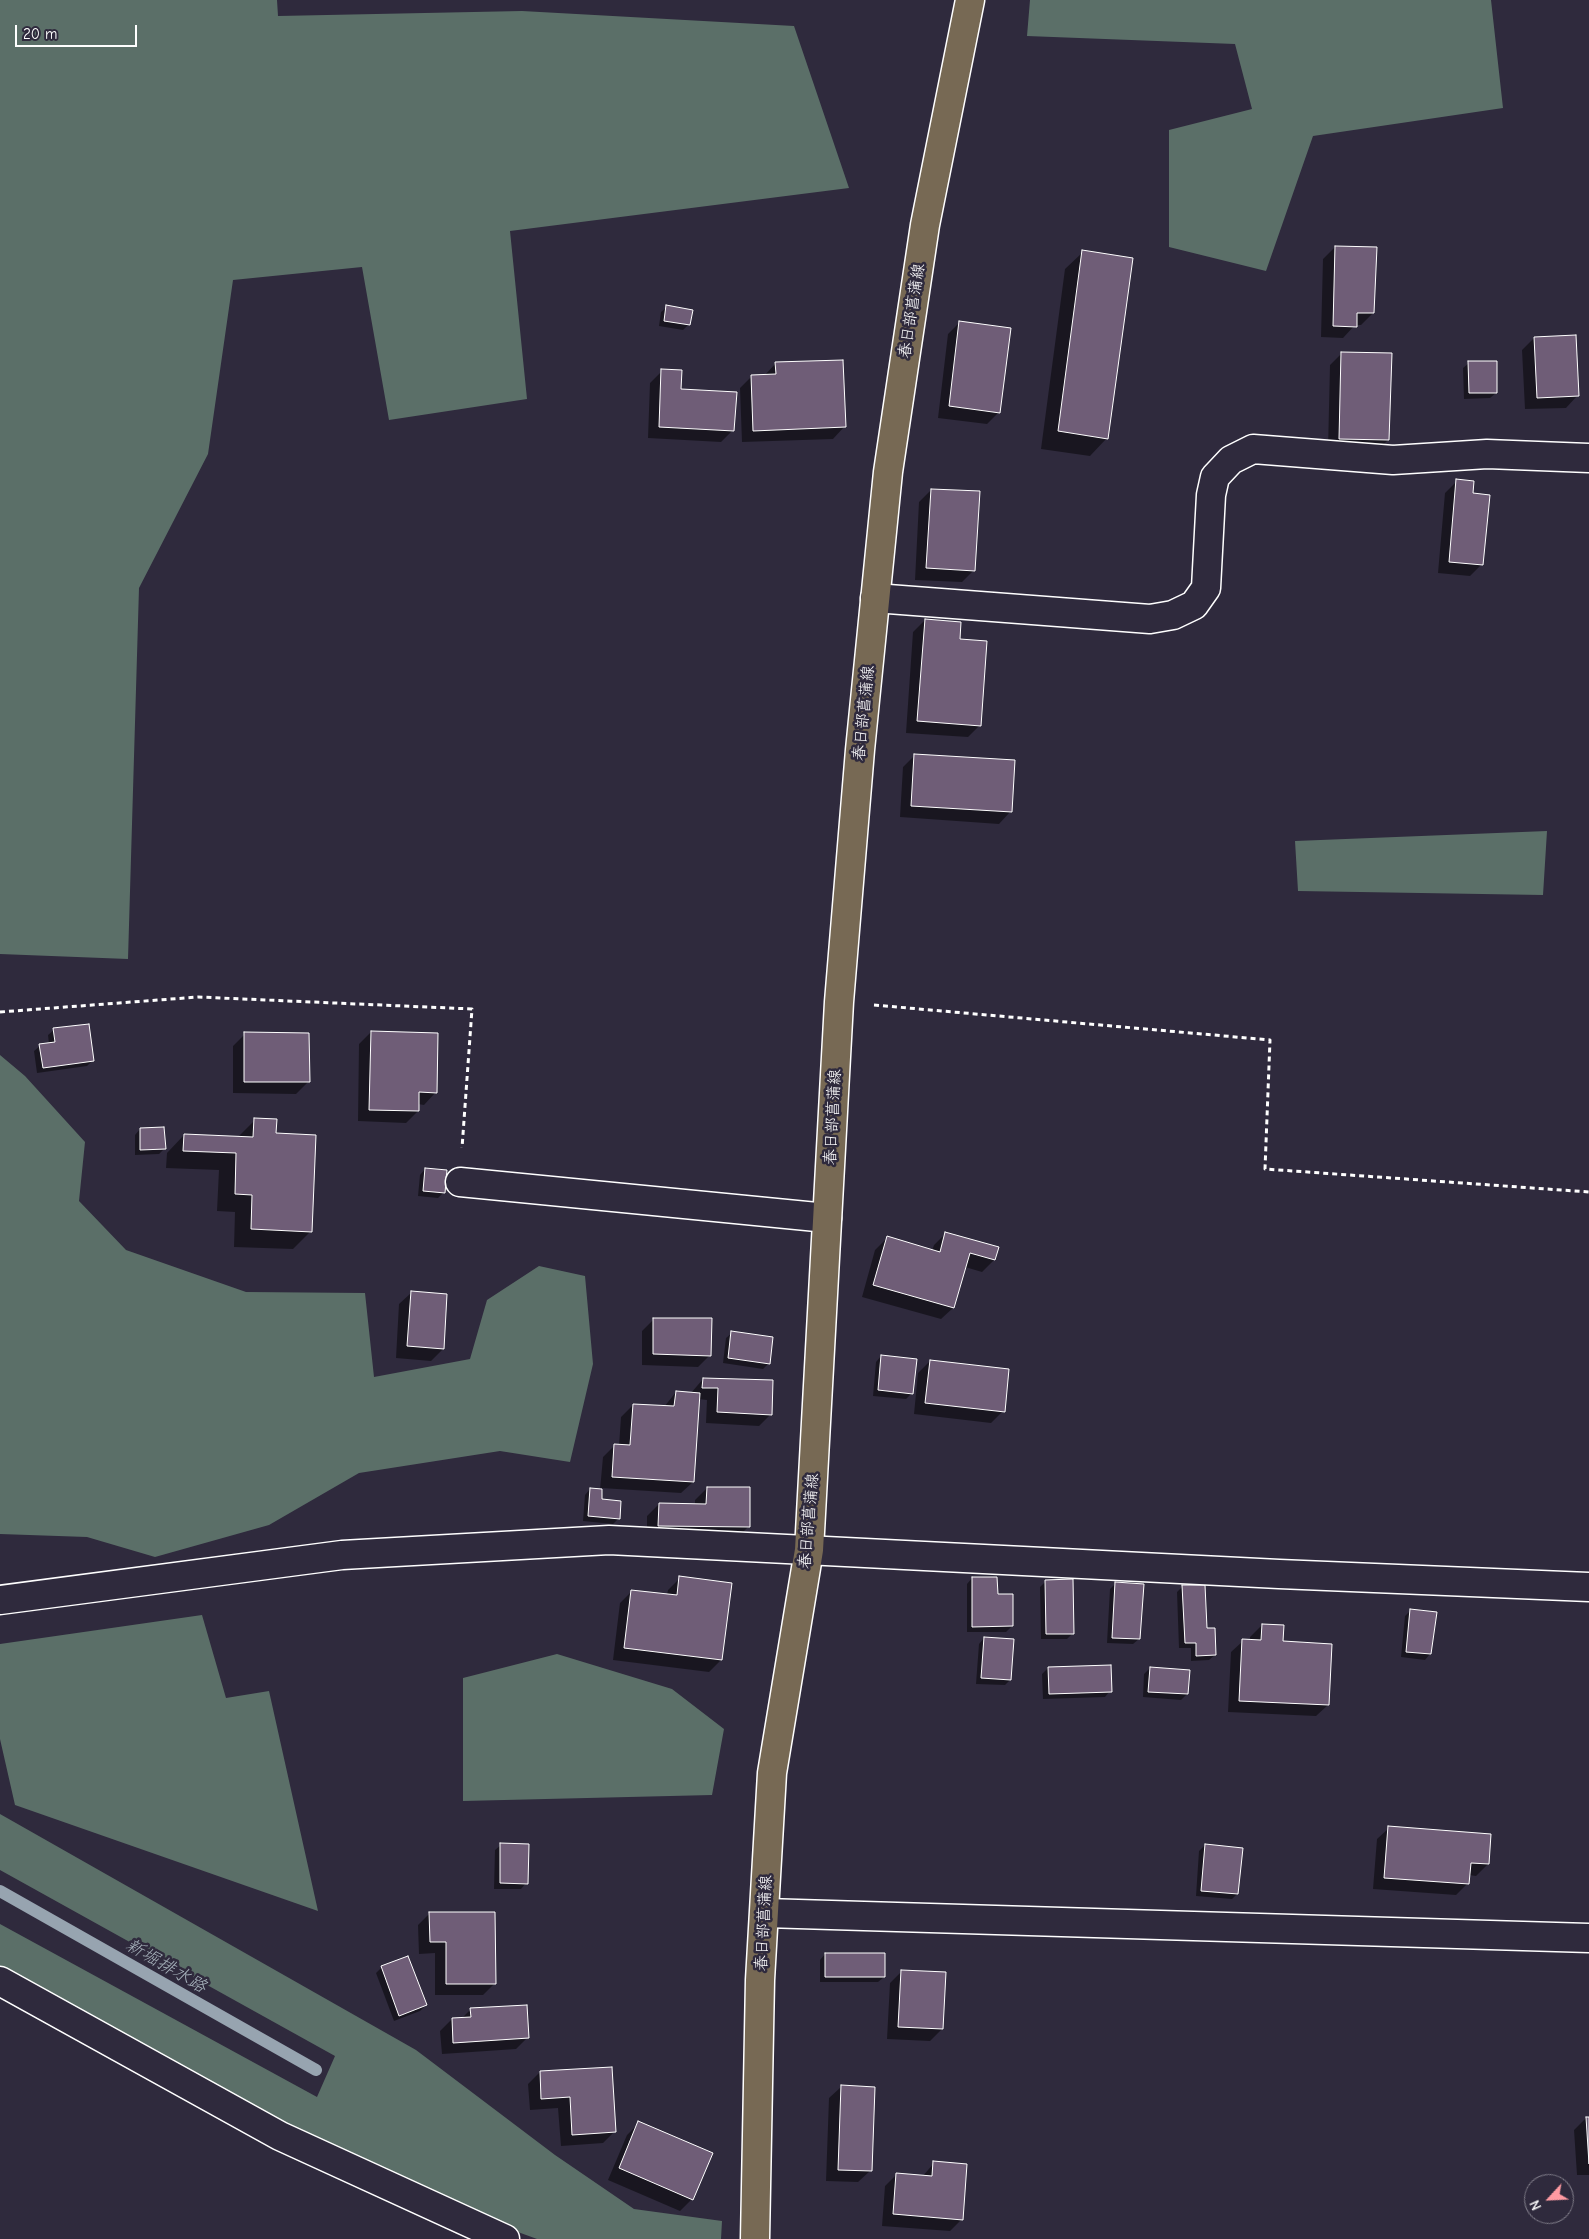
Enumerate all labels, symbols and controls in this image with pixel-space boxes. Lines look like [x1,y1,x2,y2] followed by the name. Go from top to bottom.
[18,15,140,47] scale bar
[23,25,57,43] text: 20 m
[895,262,929,360] street label: 春日部菖蒲線
[849,664,879,762] street label: 春日部菖蒲線
[821,1069,845,1165] street label: 春日部菖蒲線
[795,1472,823,1570] street label: 春日部菖蒲線
[752,1875,776,1971] street label: 春日部菖蒲線
[122,1934,210,1998] water label: 新堀排水路
[1524,2174,1574,2224] north arrow
[1526,2197,1545,2213] text: N

